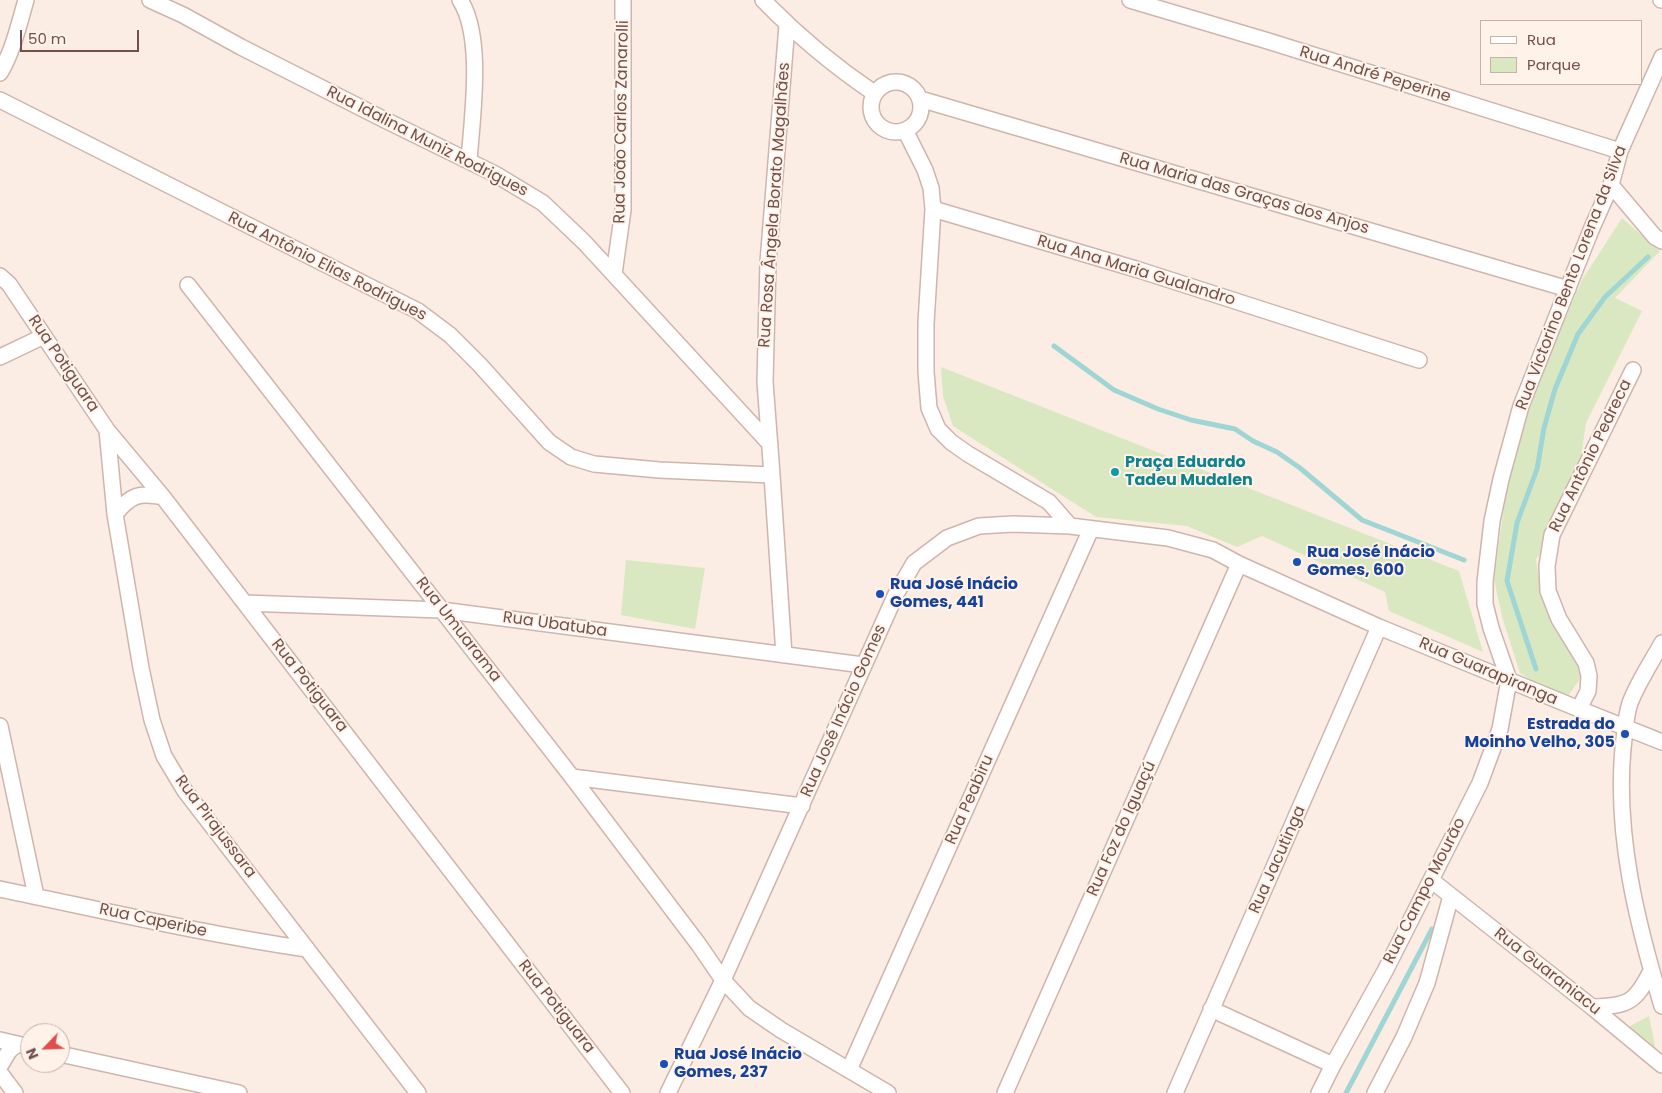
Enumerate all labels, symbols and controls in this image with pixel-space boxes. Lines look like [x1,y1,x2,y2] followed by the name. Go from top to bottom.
[22,20,141,52] scale bar
[611,20,633,224] street label: Rua João Carlos Zanarolli
[1480,20,1642,85] legend
[28,28,66,49] text: 50 m
[1527,29,1556,50] text: Rua
[1297,43,1453,107] street label: Rua André Peperine
[1527,54,1580,75] text: Parque
[755,62,795,348] street label: Rua Rosa Ângela Borato Magalhães
[323,83,531,201] street label: Rua Idalina Muniz Rodrigues
[1513,143,1631,413] street label: Rua Victorino Bento Lorena da Silva
[1117,149,1371,239] street label: Rua Maria das Graças dos Anjos
[224,208,430,326] street label: Rua Antônio Elias Rodrigues
[1035,232,1237,310] street label: Rua Ana Maria Gualandro
[23,312,103,416] street label: Rua Potiguara
[1546,377,1636,535] street label: Rua Antônio Pedreca
[1125,453,1253,491] place label: Praça Eduardo Tadeu Mudalen
[1109,466,1121,478] marker: Praça Eduardo Tadeu Mudalen
[1307,543,1435,581] place label: Rua José Inácio Gomes, 600
[1291,556,1303,568] marker: Rua José Inácio Gomes, 600
[411,574,505,686] street label: Rua Umuarama
[890,575,1018,613] place label: Rua José Inácio Gomes, 441
[874,588,886,600] marker: Rua José Inácio Gomes, 441
[502,608,608,642] street label: Rua Ubatuba
[797,622,891,800] street label: Rua José Inácio Gomes
[1416,634,1560,710] street label: Rua Guarapiranga
[267,636,351,736] street label: Rua Potiguara
[1465,715,1615,753] place label: Estrada do Moinho Velho, 305
[1619,728,1631,740] marker: Estrada do Moinho Velho, 305
[942,752,998,848] street label: Rua Peabiru
[1084,758,1160,900] street label: Rua Foz do Iguaçú
[170,772,260,882] street label: Rua Pirajussara
[1246,803,1310,917] street label: Rua Jacutinga
[1380,815,1470,967] street label: Rua Campo Mourão
[97,900,209,942] street label: Rua Caperibe
[1490,924,1604,1020] street label: Rua Guaraniacu
[514,957,598,1057] street label: Rua Potiguara
[20,1023,70,1073] north arrow
[21,1045,43,1063] text: N
[674,1045,802,1083] place label: Rua José Inácio Gomes, 237
[658,1058,670,1070] marker: Rua José Inácio Gomes, 237

